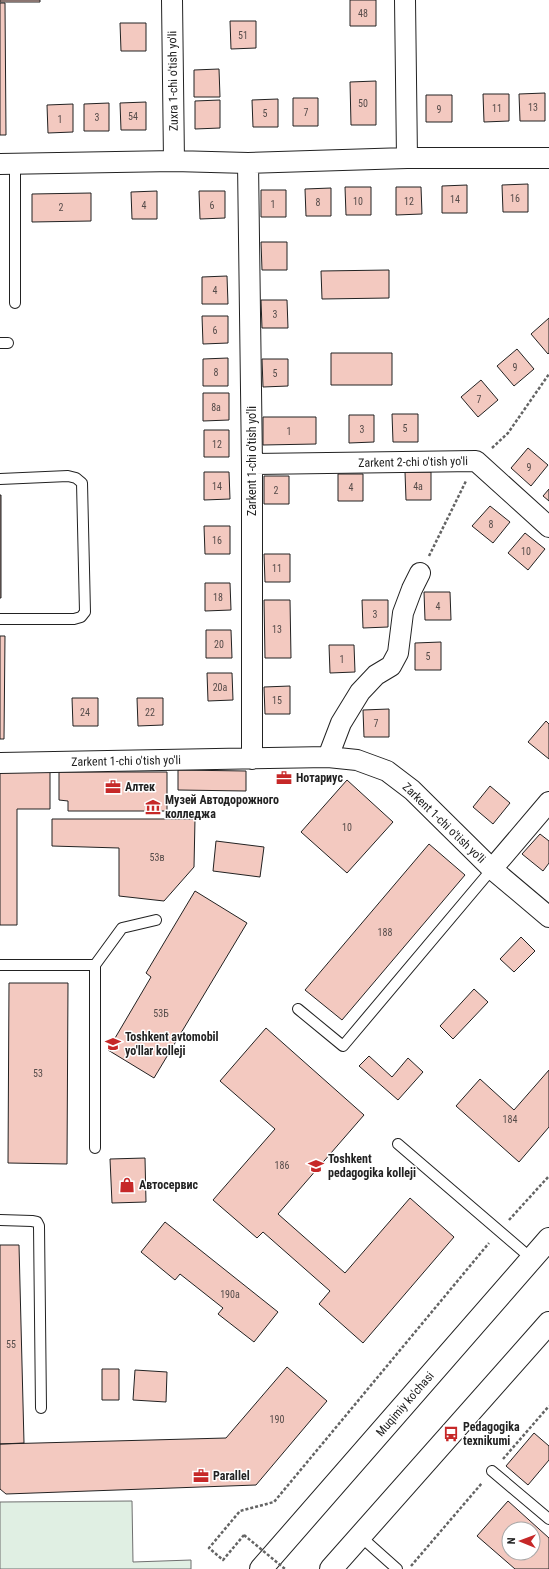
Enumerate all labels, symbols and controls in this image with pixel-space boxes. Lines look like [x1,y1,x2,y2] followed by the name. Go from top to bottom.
[358,8,368,19] house number: 48
[238,30,248,41] house number: 51
[165,31,181,131] street label: Zuxra 1-chi o'tish yo'li
[358,98,368,109] house number: 50
[528,102,538,113] house number: 13
[492,103,502,114] house number: 11
[437,104,442,115] house number: 9
[304,107,309,118] house number: 7
[263,108,268,119] house number: 5
[128,111,138,122] house number: 54
[95,112,100,123] house number: 3
[58,114,62,125] house number: 1
[510,193,520,204] house number: 16
[450,194,460,205] house number: 14
[353,196,363,207] house number: 10
[404,196,414,207] house number: 12
[316,197,321,208] house number: 8
[271,199,275,210] house number: 1
[142,200,147,211] house number: 4
[210,200,215,211] house number: 6
[59,202,64,213] house number: 2
[213,285,218,296] house number: 4
[273,309,278,320] house number: 3
[213,325,218,336] house number: 6
[513,362,518,373] house number: 9
[214,367,219,378] house number: 8
[273,368,278,379] house number: 5
[477,394,482,405] house number: 7
[211,402,221,413] house number: 8a
[245,406,259,516] street label: Zarkent 1-chi o'tish yo'li
[403,423,408,434] house number: 5
[360,424,365,435] house number: 3
[287,426,291,437] house number: 1
[212,439,222,450] house number: 12
[358,454,468,470] street label: Zarkent 2-chi o'tish yo'li
[527,462,532,473] house number: 9
[212,481,222,492] house number: 14
[413,481,423,492] house number: 4a
[349,482,354,493] house number: 4
[274,485,279,496] house number: 2
[489,519,494,530] house number: 8
[212,535,222,546] house number: 16
[521,546,531,557] house number: 10
[272,563,282,574] house number: 11
[213,592,223,603] house number: 18
[436,601,441,612] house number: 4
[373,609,378,620] house number: 3
[272,624,282,635] house number: 13
[214,639,224,650] house number: 20
[426,651,431,662] house number: 5
[340,654,344,665] house number: 1
[213,682,228,693] house number: 20a
[272,695,282,706] house number: 15
[80,707,90,718] house number: 24
[145,707,155,718] house number: 22
[374,718,379,729] house number: 7
[71,753,181,769] street label: Zarkent 1-chi o'tish yo'li
[275,769,293,787] office icon: Нотариус
[296,771,343,785] place label: Нотариус
[104,778,122,796] office icon: Алтек
[125,780,155,794] place label: Алтек
[400,780,488,866] street label: Zarkent 1-chi o'tish yo'li
[165,793,279,821] place label: Музей Автодорожного колледжа
[144,798,162,816] museum icon: Музей Автодорожного колледжа
[342,822,352,833] house number: 10
[150,852,164,863] house number: 53в
[378,927,392,938] house number: 188
[153,1008,169,1019] house number: 53Б
[125,1030,219,1058] place label: Toshkent avtomobil yo'llar kolleji
[104,1035,122,1053] school or university icon: Toshkent avtomobil yo'llar kolleji
[33,1068,43,1079] house number: 53
[503,1114,517,1125] house number: 184
[328,1152,416,1180] place label: Toshkent pedagogika kolleji
[307,1157,325,1175] school or university icon: Toshkent pedagogika kolleji
[275,1160,289,1171] house number: 186
[118,1176,136,1194] shop icon: Автосервис
[139,1178,198,1192] place label: Автосервис
[220,1289,240,1300] house number: 190a
[6,1339,16,1350] house number: 55
[373,1369,437,1439] street label: Muqimiy ko'chasi
[270,1414,284,1425] house number: 190
[463,1420,520,1448] place label: Pedagogika texnikumi
[442,1425,460,1443] bus stop icon: Pedagogika texnikumi
[192,1467,210,1485] office icon: Parallel
[213,1469,250,1483] place label: Parallel
[501,1521,541,1561] north arrow
[505,1537,518,1544] text: N

